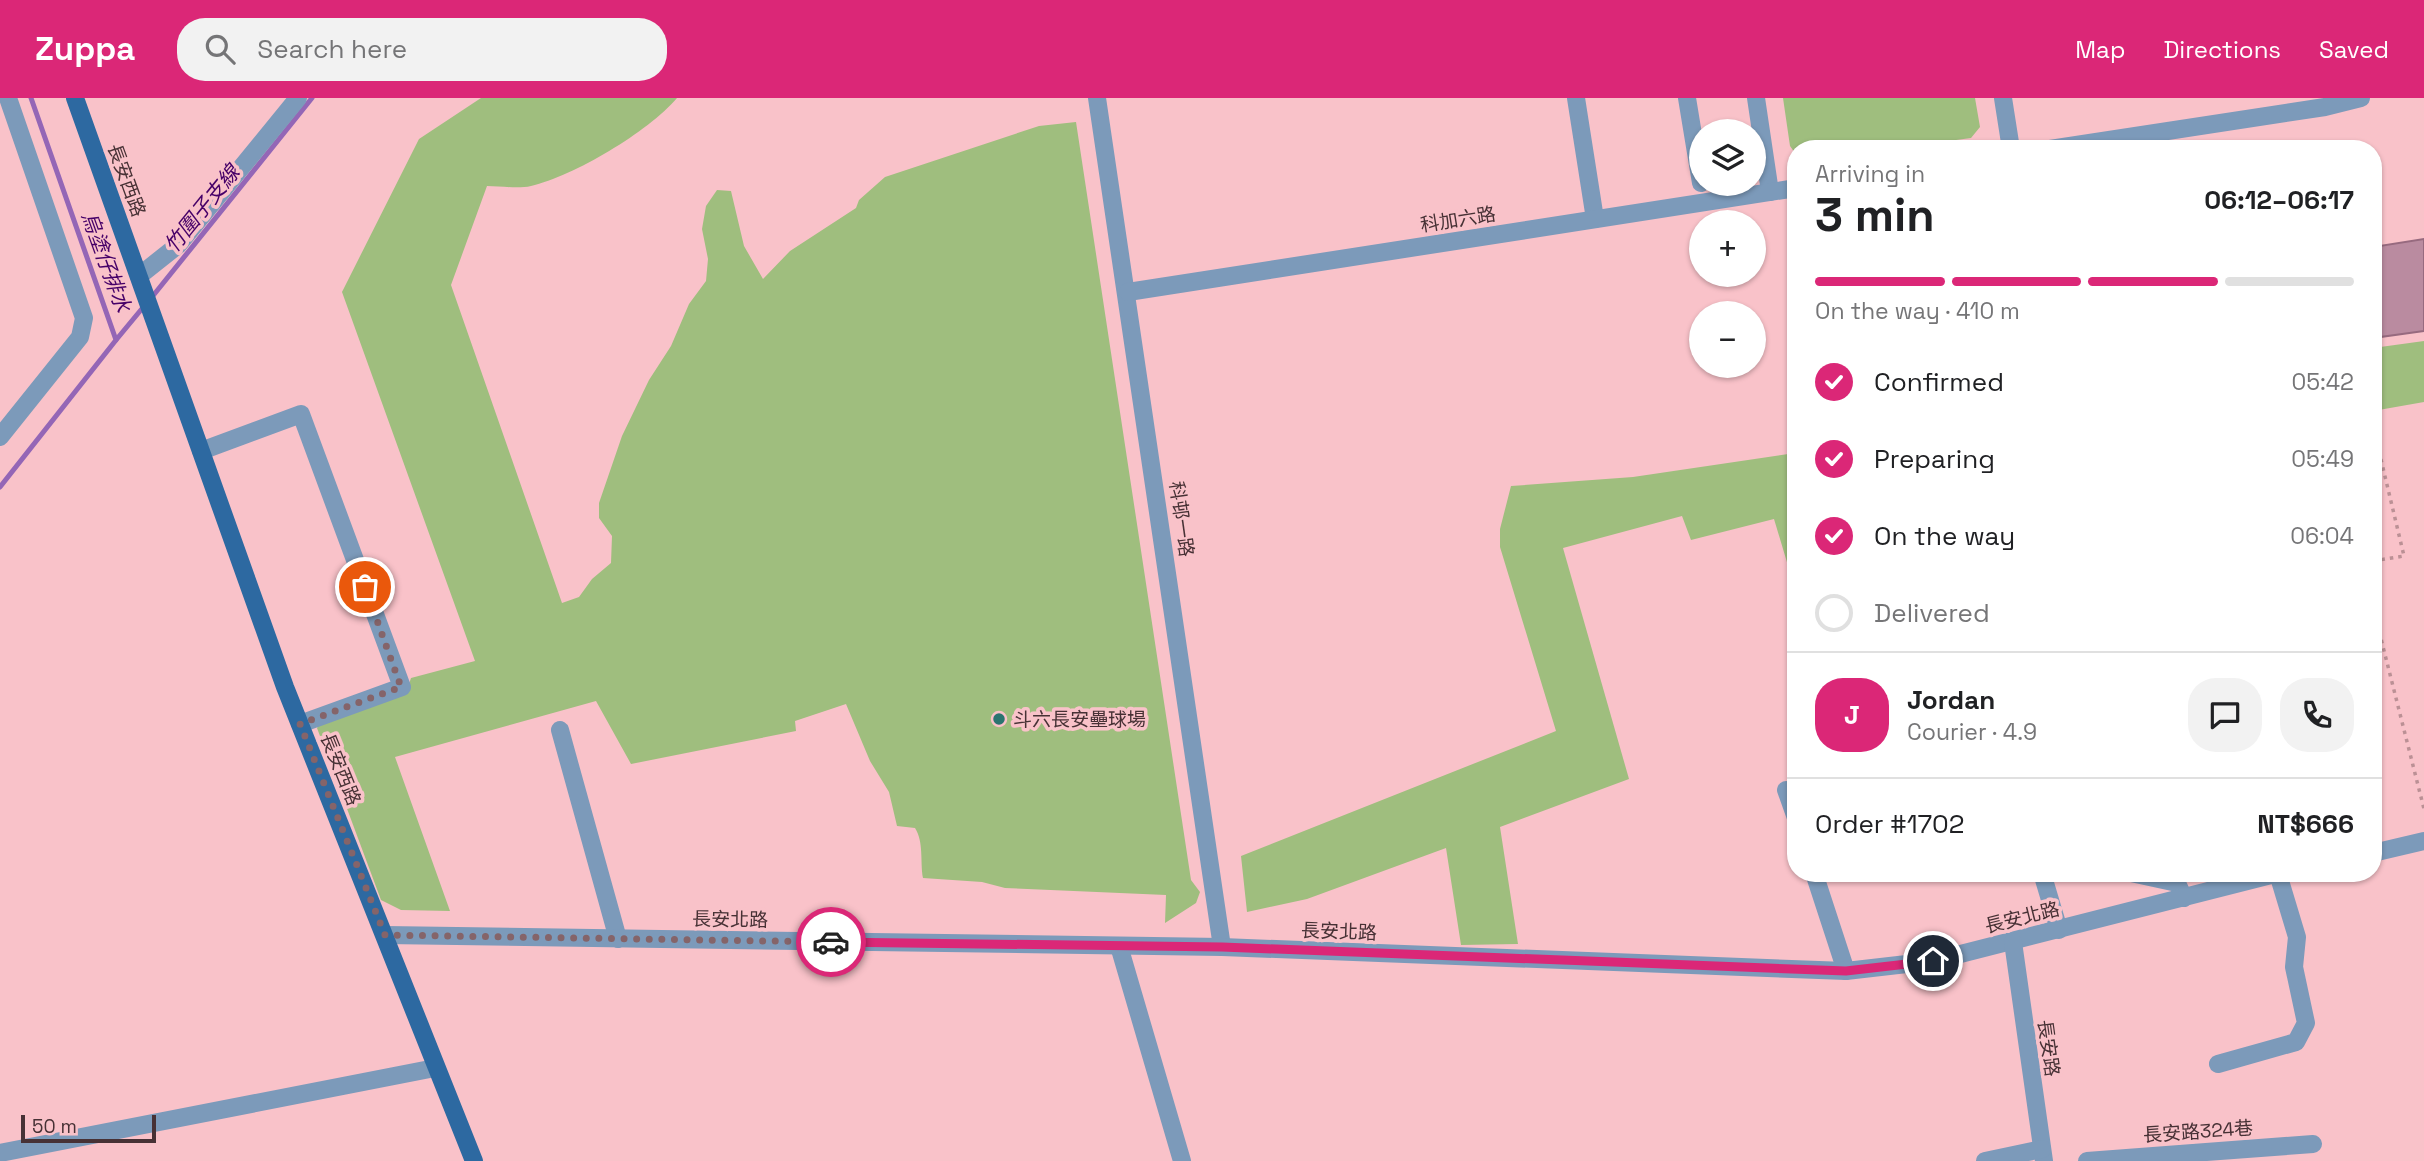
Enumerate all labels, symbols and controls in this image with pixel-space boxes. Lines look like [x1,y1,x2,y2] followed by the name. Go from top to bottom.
[177,18,667,81] search box
[35,28,135,70] text: Zuppa
[201,30,239,68] icon: search
[257,32,407,66] text: Search here
[2075,34,2125,65] text: Map
[2163,34,2281,65] text: Directions
[2319,34,2389,65] text: Saved
[1689,119,1766,378] map controls
[1689,119,1766,196] button: layers
[102,140,151,220] street label: 長安西路
[158,158,246,258] water label: 竹圍子支線
[1815,159,1925,189] text: Arriving in
[2204,183,2354,217] text: 06:12–06:17
[1815,186,1935,244] text: 3 min
[1419,201,1498,238] street label: 科加六路
[76,208,137,317] water label: 烏塗仔排水
[1689,210,1766,287] button: +
[1815,296,2020,326] text: On the way · 410 m
[1689,301,1766,378] button: −
[1815,363,1853,401] icon: check
[1874,365,2004,399] text: Confirmed
[2291,367,2354,397] text: 05:42
[1815,440,1853,478] icon: check
[1874,442,1995,476] text: Preparing
[2291,444,2354,474] text: 05:49
[1164,480,1199,558] street label: 科邨一路
[1815,517,1853,555] icon: check
[1874,519,2015,553] text: On the way
[2290,521,2354,551] text: 06:04
[335,557,395,617] pin
[346,568,384,606] icon: bag
[1874,596,1990,630] text: Delivered
[2188,678,2262,752] button: chat
[2280,678,2354,752] button: phone
[1907,683,1995,717] text: Jordan
[1844,698,1860,732] text: J
[1013,707,1146,732] place label: 斗六長安壘球場
[991,711,1007,727] marker: 斗六長安壘球場
[1907,717,2037,747] text: Courier · 4.9
[315,729,366,809] street label: 長安西路
[1815,807,1964,841] text: Order #1702
[2257,807,2354,841] text: NT$666
[1982,896,2062,939] street label: 長安北路
[692,906,768,933] street label: 長安北路
[796,907,866,977] courier
[1301,918,1377,945] street label: 長安北路
[812,923,850,961] icon: car
[1903,931,1963,991] pin
[1914,942,1952,980] icon: home
[2032,1018,2065,1078] street label: 長安路
[21,1112,156,1144] scale bar
[32,1114,77,1139] text: 50 m
[2142,1115,2254,1148] street label: 長安路324巷

